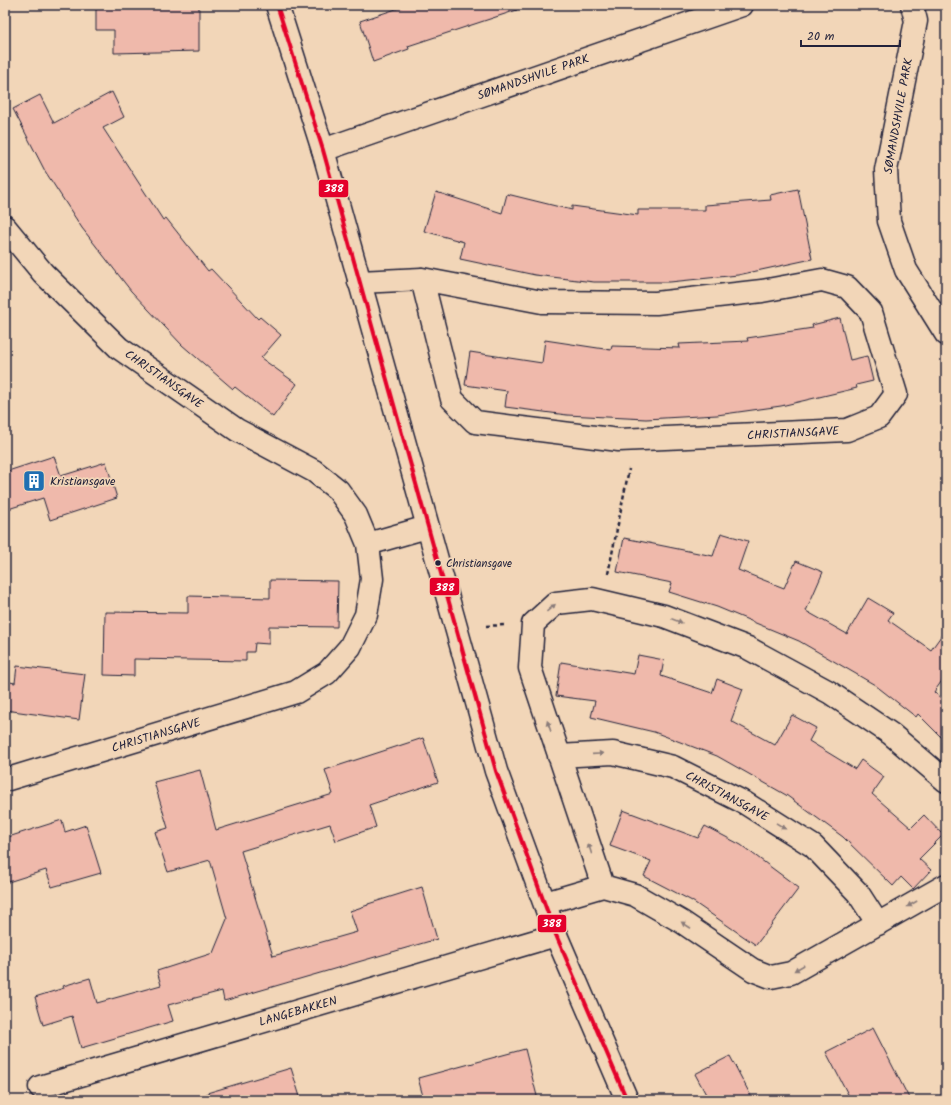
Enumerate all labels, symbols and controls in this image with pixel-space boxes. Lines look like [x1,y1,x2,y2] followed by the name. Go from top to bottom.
[801,22,900,48] scale bar
[807,27,835,46] text: 20 m
[475,49,593,106] street label: SØMANDSHVILE PARK
[879,56,918,175] street label: SØMANDSHVILE PARK
[318,179,349,198] line badge: 388
[324,180,344,198] text: 388
[120,345,208,414] street label: CHRISTIANSGAVE
[746,422,841,445] street label: CHRISTIANSGAVE
[21,468,47,494] building icon: Kristiansgave
[50,472,116,491] place label: Kristiansgave
[446,555,512,573] place label: Christiansgave
[433,558,443,568] marker: Christiansgave
[429,577,460,596] line badge: 388
[435,579,455,597] text: 388
[546,603,557,612] one-way arrow
[671,618,683,624] one-way arrow
[109,713,204,758] street label: CHRISTIANSGAVE
[546,720,552,732] one-way arrow
[592,751,605,757] one-way arrow
[682,766,773,827] street label: CHRISTIANSGAVE
[776,822,786,830] one-way arrow
[587,843,593,855] one-way arrow
[906,901,918,908] one-way arrow
[537,914,567,933] line badge: 388
[542,915,562,933] text: 388
[681,921,691,929] one-way arrow
[793,965,805,972] one-way arrow
[257,991,339,1032] street label: LANGEBAKKEN

